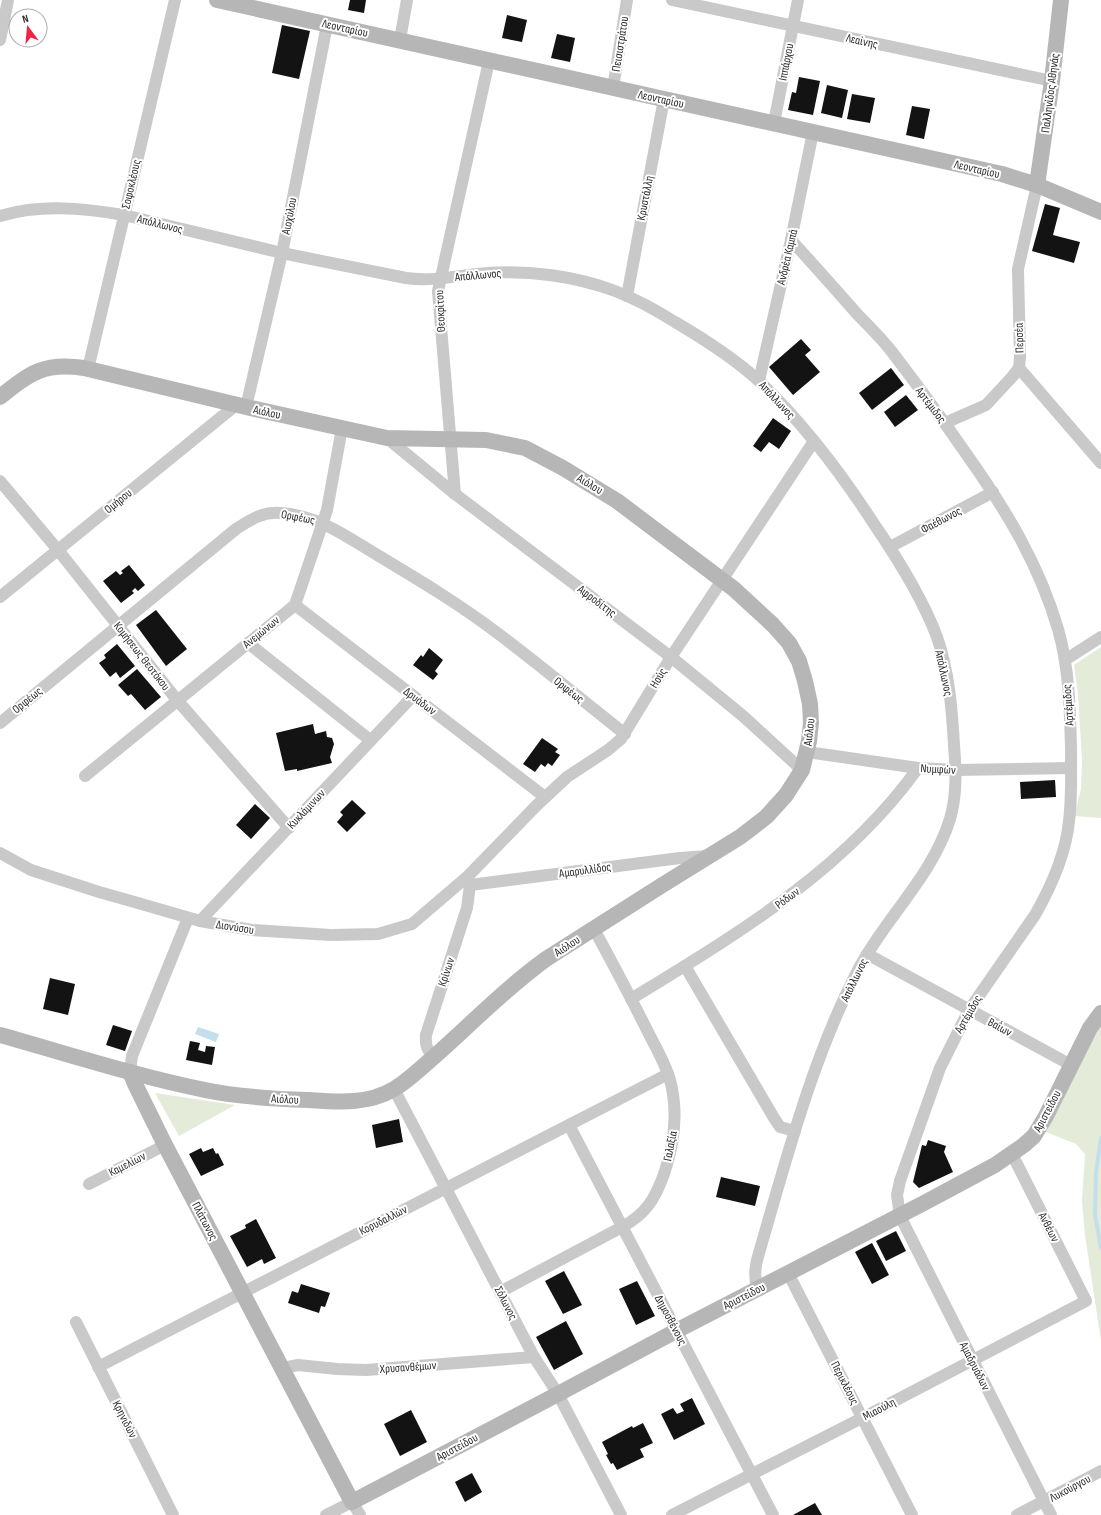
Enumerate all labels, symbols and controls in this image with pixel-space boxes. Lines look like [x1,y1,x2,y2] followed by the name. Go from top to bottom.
[8,8,48,48] north arrow
[21,12,30,26] text: N
[609,15,632,73] street label: Πεισιστράτου
[320,16,369,41] street label: Λεονταρίου
[844,31,879,52] street label: Λεαίνης
[776,42,797,82] street label: Ιππάρχου
[1038,52,1063,134] street label: Παλληνίδος Αθηνάς
[636,87,685,112] street label: Λεονταρίου
[952,157,1001,182] street label: Λεονταρίου
[119,158,145,210] street label: Σοφοκλέους
[634,175,657,222] street label: Κρυστάλλη
[278,196,300,237] street label: Αιοχύλου
[135,211,184,237] street label: Απόλλωνος
[774,228,801,287] street label: Ανδρέα Καμπά
[453,266,502,285] street label: Απόλλωνος
[432,289,449,333] street label: Θεοκρίτου
[1011,323,1028,353] street label: Περσέα
[755,378,798,423] street label: Απόλλωνος
[912,383,949,427] street label: Αρτέμιδος
[251,402,282,423] street label: Αιόλου
[573,470,605,498] street label: Αιόλου
[101,486,135,517] street label: Ομήρου
[918,503,964,537] street label: Φαέθωνος
[280,507,316,528] street label: Ορφέως
[574,581,619,621] street label: Αφροδίτης
[239,613,283,652] street label: Ανεμώνων
[110,619,173,694] street label: Κομήσεως Θεοτόκου
[931,648,956,698] street label: Απόλλωνος
[647,665,670,691] street label: Ηούς
[551,674,587,707] street label: Ορφέως
[1060,683,1077,727] street label: Αρτέμιδος
[9,684,46,717] street label: Ορφέως
[400,684,439,719] street label: Δρυάδων
[800,718,818,748] street label: Αιόλου
[920,761,956,778] street label: Νυμφών
[284,786,329,832] street label: Κυκλάμινων
[557,859,612,882] street label: Αμαρυλλίδος
[772,884,803,912] street label: Ρόδων
[215,917,255,938] street label: Διονύσου
[551,933,583,961] street label: Αιόλου
[435,955,458,989] street label: Κρίνων
[837,956,871,1005] street label: Απόλλωνος
[951,992,985,1037] street label: Αρτέμιδος
[985,1015,1015,1040] street label: Βαΐων
[1030,1088,1065,1136] street label: Αριστείδου
[270,1091,299,1108] street label: Αιόλου
[660,1130,681,1163] street label: Γαλαξία
[106,1149,148,1180] street label: Καμελίων
[188,1199,221,1243] street label: Πλάτωνος
[357,1202,410,1239] street label: Κορυδαλλών
[1034,1209,1062,1245] street label: Ανθέων
[720,1280,768,1314] street label: Αριστείδου
[491,1284,520,1323] street label: Σόλωνος
[651,1292,690,1348] street label: Δημοσθένους
[956,1339,993,1393] street label: Αμαδρυάδων
[378,1358,437,1377] street label: Χρυσανθέμων
[827,1359,862,1408] street label: Περικλέους
[860,1395,898,1424] street label: Μιαούλη
[109,1398,140,1441] street label: Kρηνιδών
[433,1430,481,1465] street label: Αριστείδου
[1046,1471,1093,1506] street label: Λυκούργου

